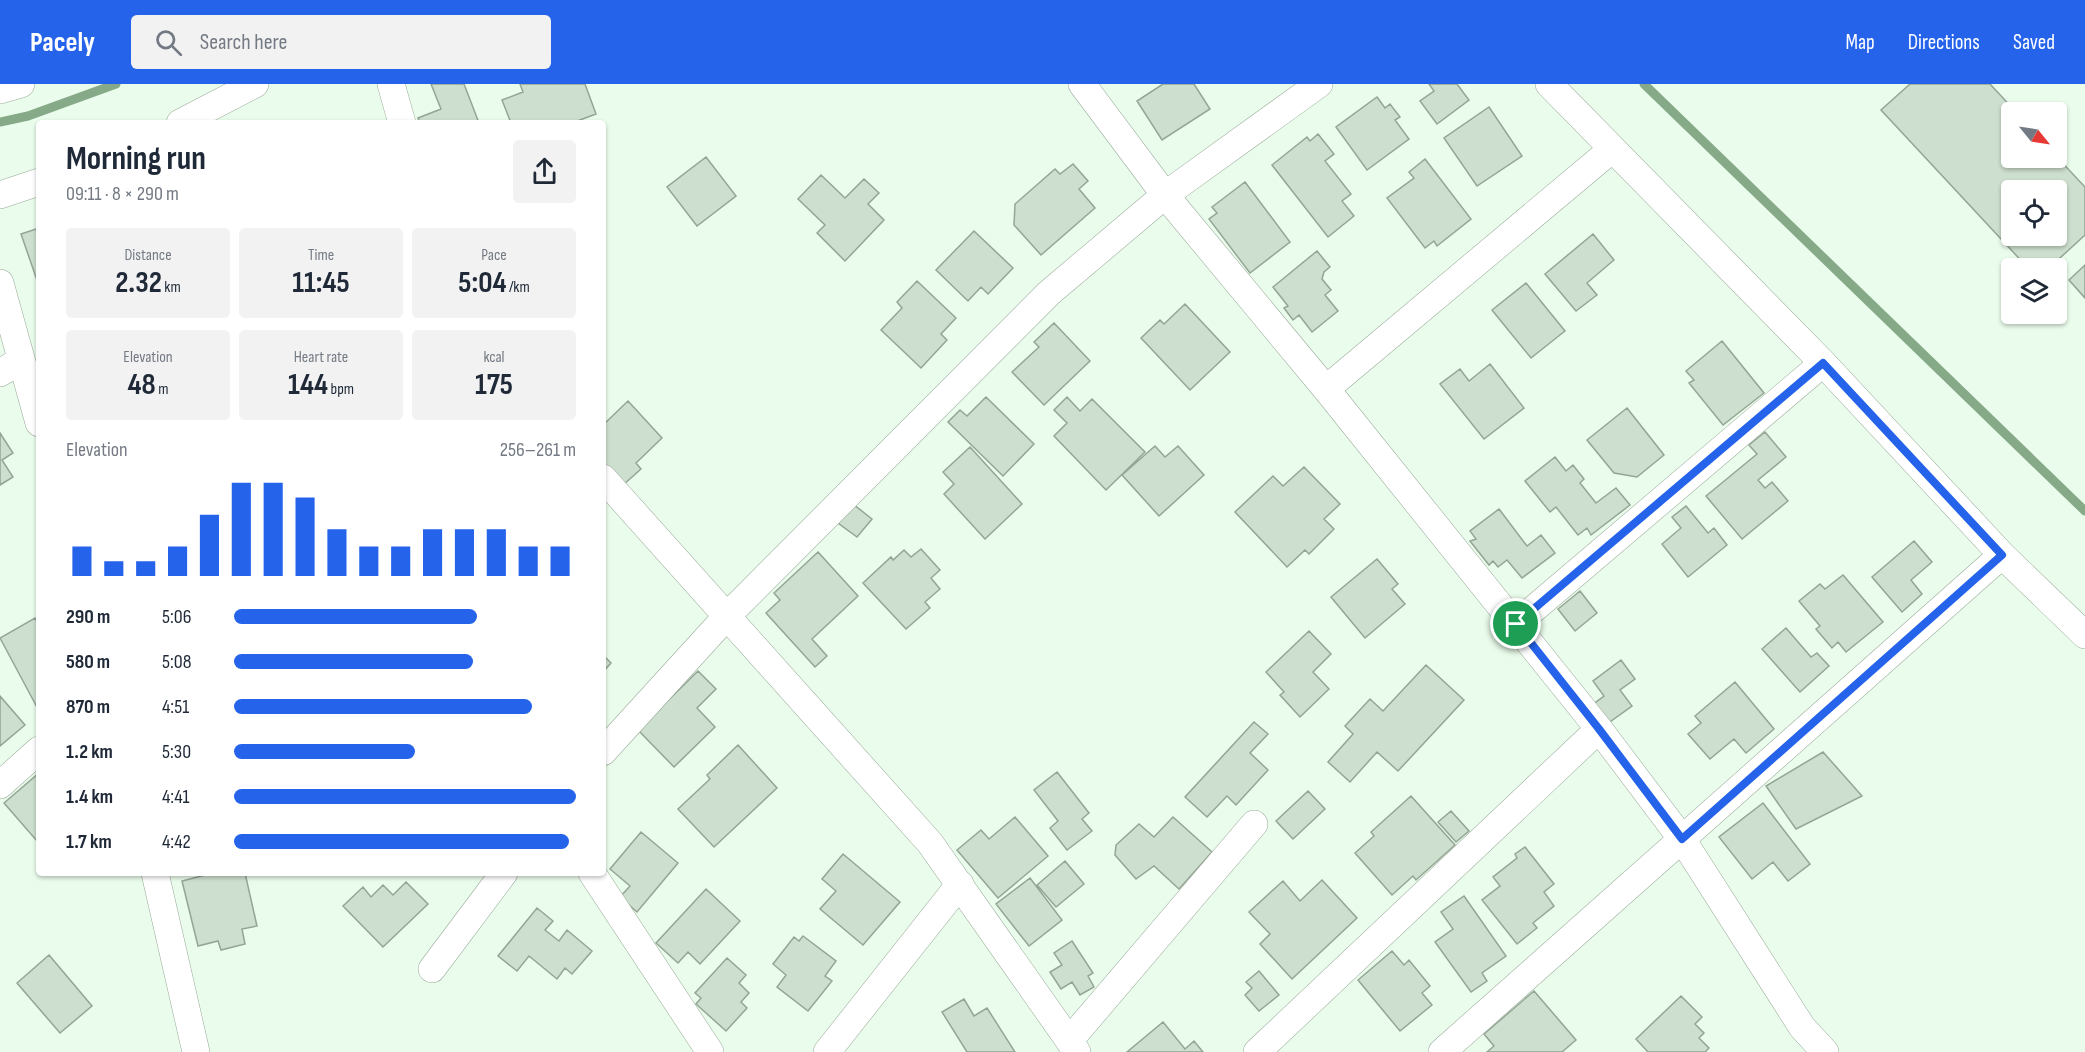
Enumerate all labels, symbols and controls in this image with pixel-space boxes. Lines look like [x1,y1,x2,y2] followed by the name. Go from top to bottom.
[131,15,551,69] search box
[30,26,95,59] text: Pacely
[152,26,185,59] icon: search
[200,29,287,56] text: Search here
[1845,30,1875,55] text: Map
[1908,30,1980,55] text: Directions
[2013,30,2055,55] text: Saved
[2001,102,2067,168] north arrow
[2001,102,2067,324] map controls
[66,139,206,179] text: Morning run
[513,140,576,203] button: share
[2001,180,2067,246] button: locate
[66,182,179,206] text: 09:11 · 8 × 290 m
[124,246,172,265] text: Distance
[308,246,334,265] text: Time
[481,246,507,265] text: Pace
[2001,258,2067,324] button: layers
[115,265,162,301] text: 2.32
[292,265,350,301] text: 11:45
[458,265,506,301] text: 5:04
[162,278,181,297] text: km
[506,278,530,297] text: /km
[123,348,173,367] text: Elevation
[294,348,348,367] text: Heart rate
[483,348,505,367] text: kcal
[128,367,156,403] text: 48
[288,367,328,403] text: 144
[475,367,513,403] text: 175
[156,380,168,399] text: m
[328,380,354,399] text: bpm
[66,438,128,462] text: Elevation
[500,438,576,462] text: 256–261 m
[1490,598,1541,649] pin
[66,605,110,629] text: 290 m
[162,605,191,629] text: 5:06
[1499,607,1532,640] icon: arrive
[66,650,110,674] text: 580 m
[162,650,191,674] text: 5:08
[66,695,110,719] text: 870 m
[162,695,189,719] text: 4:51
[66,740,113,764] text: 1.2 km
[162,740,191,764] text: 5:30
[66,785,113,809] text: 1.4 km
[162,785,190,809] text: 4:41
[66,830,112,854] text: 1.7 km
[162,830,191,854] text: 4:42

